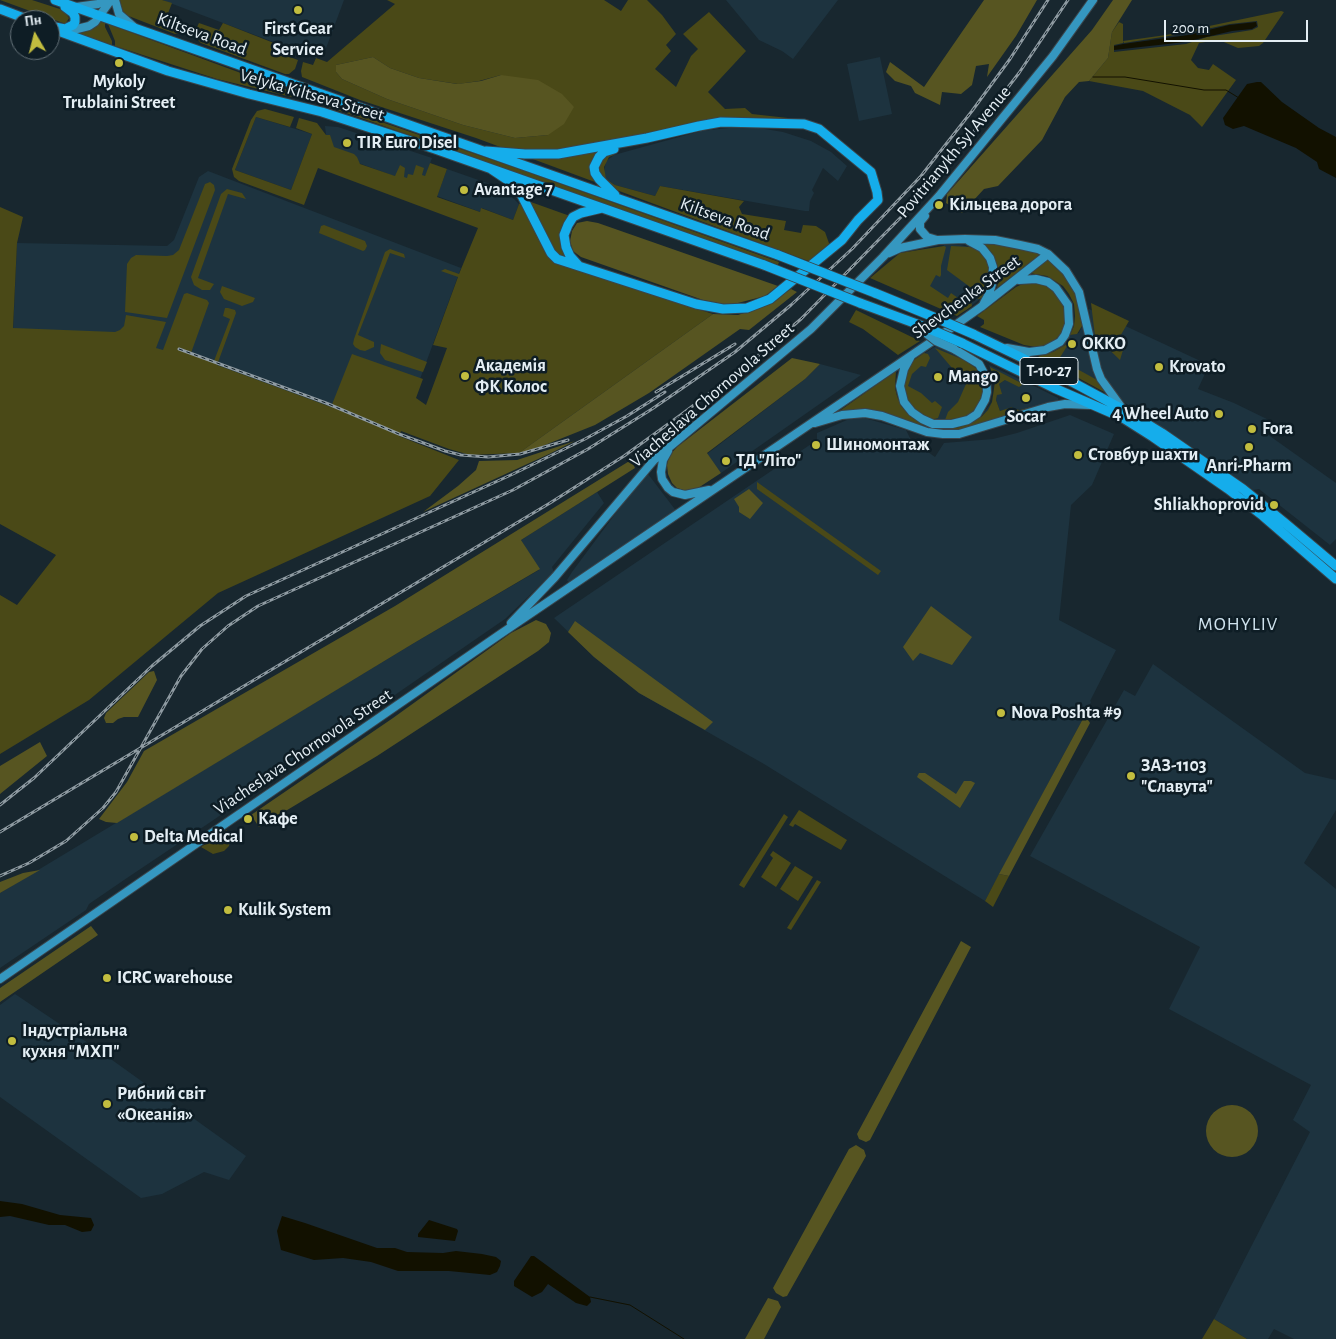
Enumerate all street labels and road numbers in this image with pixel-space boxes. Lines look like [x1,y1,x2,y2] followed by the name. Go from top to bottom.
[154,8,250,60] street label: Kiltseva Road
[237,64,387,126] street label: Velyka Kiltseva Street
[892,81,1016,223] street label: Povitrianykh Syl Avenue
[677,193,773,245] street label: Kiltseva Road
[908,250,1024,344] street label: Shevchenka Street
[625,318,799,472] street label: Viacheslava Chornovola Street
[1020,358,1078,384] road number: Т-10-27
[210,684,396,820] street label: Viacheslava Chornovola Street

